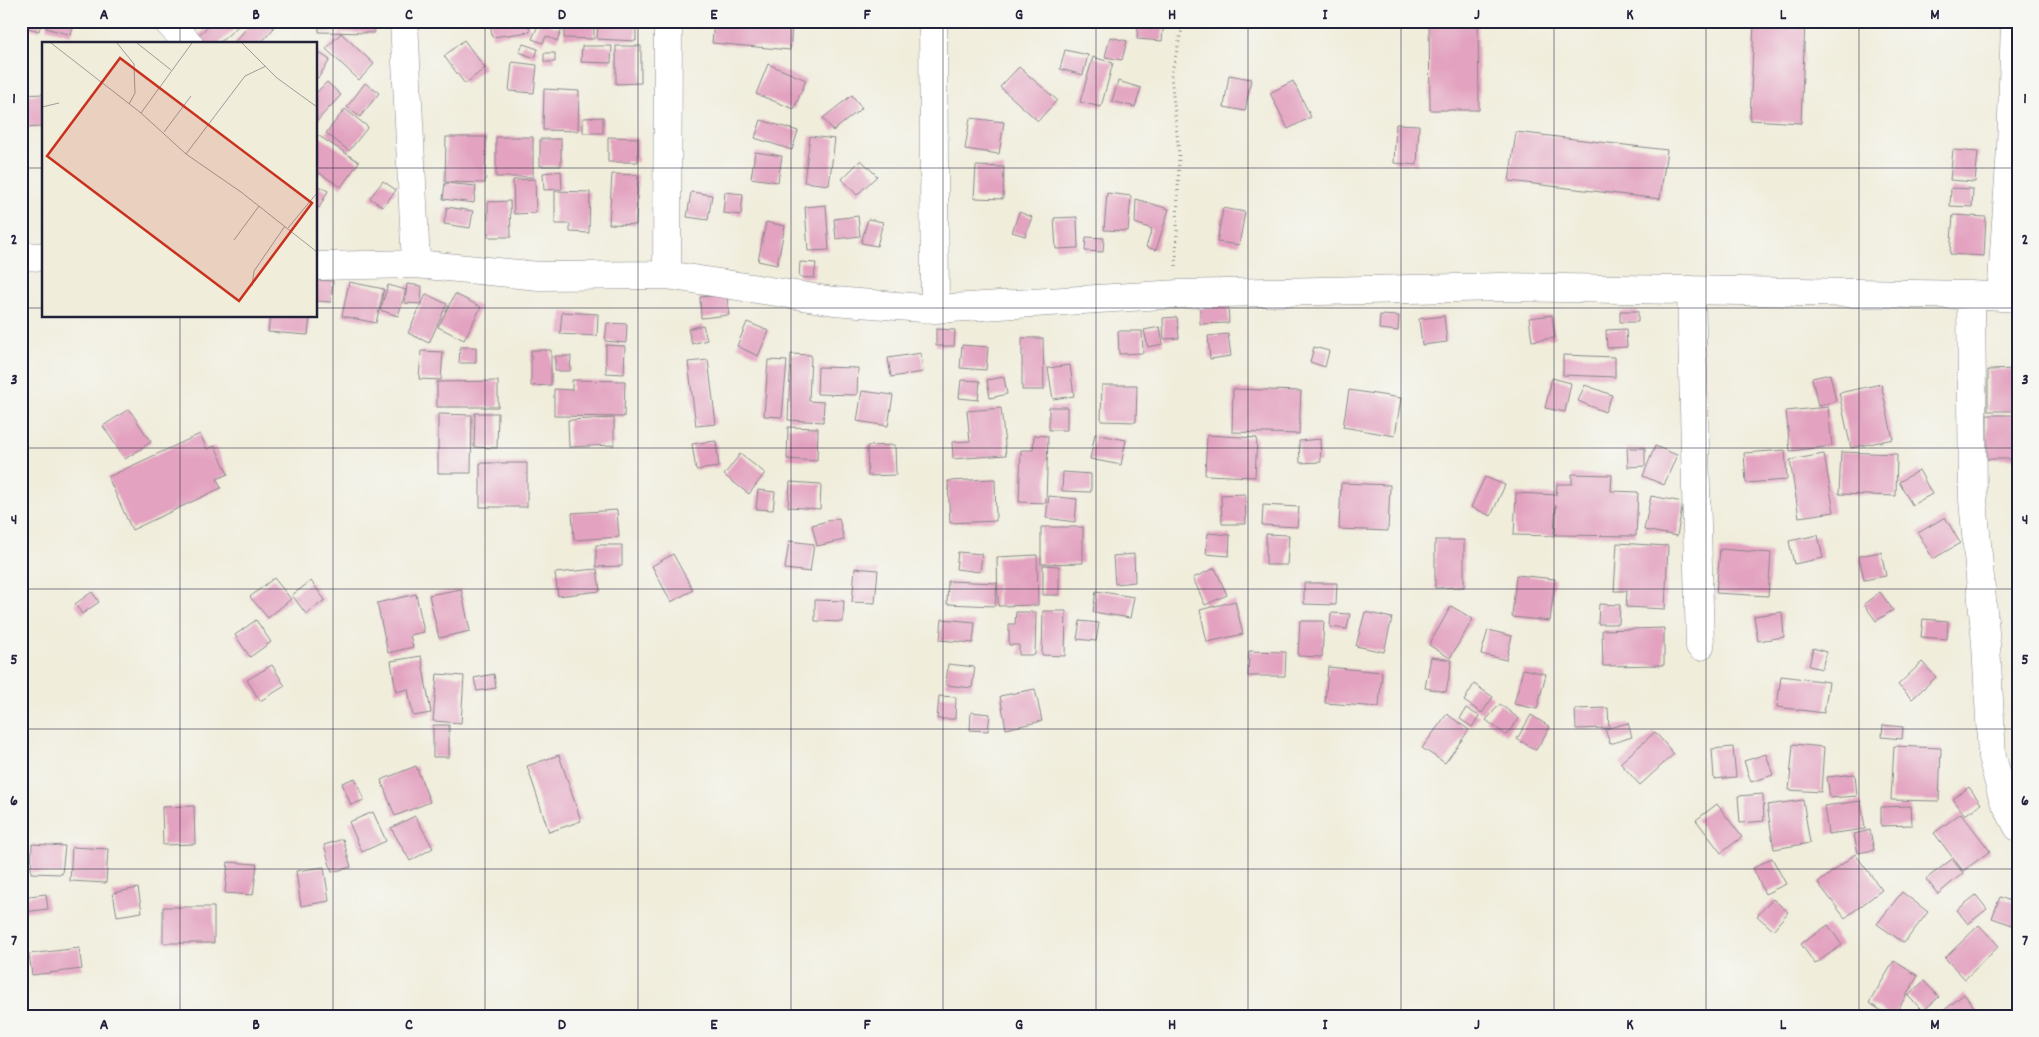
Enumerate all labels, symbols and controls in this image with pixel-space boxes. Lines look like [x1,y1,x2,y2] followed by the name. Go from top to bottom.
[100,4,109,27] text: A
[252,4,260,27] text: B
[405,4,413,27] text: C
[558,4,567,27] text: D
[710,4,718,27] text: E
[863,4,871,27] text: F
[1015,4,1023,27] text: G
[1168,4,1176,27] text: H
[1323,4,1329,27] text: I
[1474,4,1480,27] text: J
[1626,4,1634,27] text: K
[1780,4,1787,27] text: L
[1930,4,1940,27] text: M
[42,42,318,318] inset map
[12,88,16,111] text: 1
[2023,88,2027,111] text: 1
[11,229,18,252] text: 2
[2022,229,2029,252] text: 2
[10,369,18,392] text: 3
[2021,369,2029,392] text: 3
[11,509,17,532] text: 4
[2022,509,2028,532] text: 4
[10,649,18,672] text: 5
[2021,649,2029,672] text: 5
[10,790,18,813] text: 6
[2021,790,2029,813] text: 6
[11,930,17,953] text: 7
[2022,930,2028,953] text: 7
[100,1014,109,1037] text: A
[252,1014,260,1037] text: B
[405,1014,413,1037] text: C
[558,1014,567,1037] text: D
[710,1014,718,1037] text: E
[863,1014,871,1037] text: F
[1015,1014,1023,1037] text: G
[1168,1014,1176,1037] text: H
[1323,1014,1329,1037] text: I
[1474,1014,1480,1037] text: J
[1626,1014,1634,1037] text: K
[1780,1014,1787,1037] text: L
[1930,1014,1940,1037] text: M

